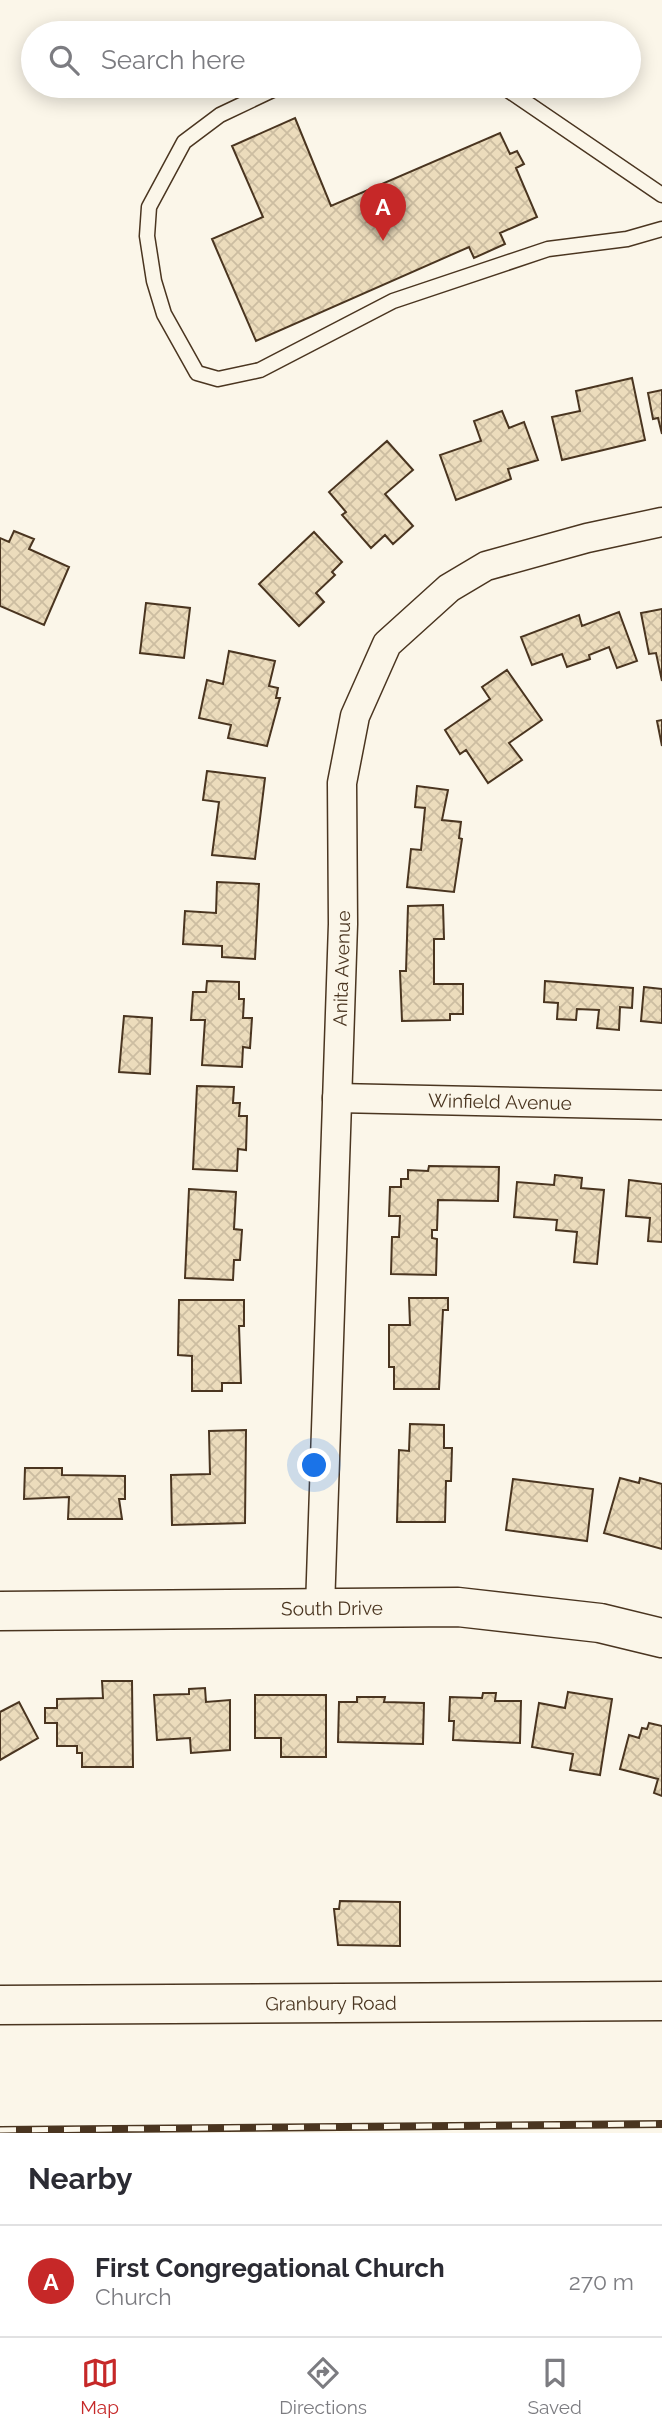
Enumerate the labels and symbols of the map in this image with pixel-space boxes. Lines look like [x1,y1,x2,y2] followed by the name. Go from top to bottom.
[360,183,406,241] pin: A
[329,910,354,1027] street label: Anita Avenue
[428,1089,572,1114] street label: Winfield Avenue
[297,1448,331,1482] your location
[281,1597,383,1620] street label: South Drive
[265,1992,397,2014] street label: Granbury Road

